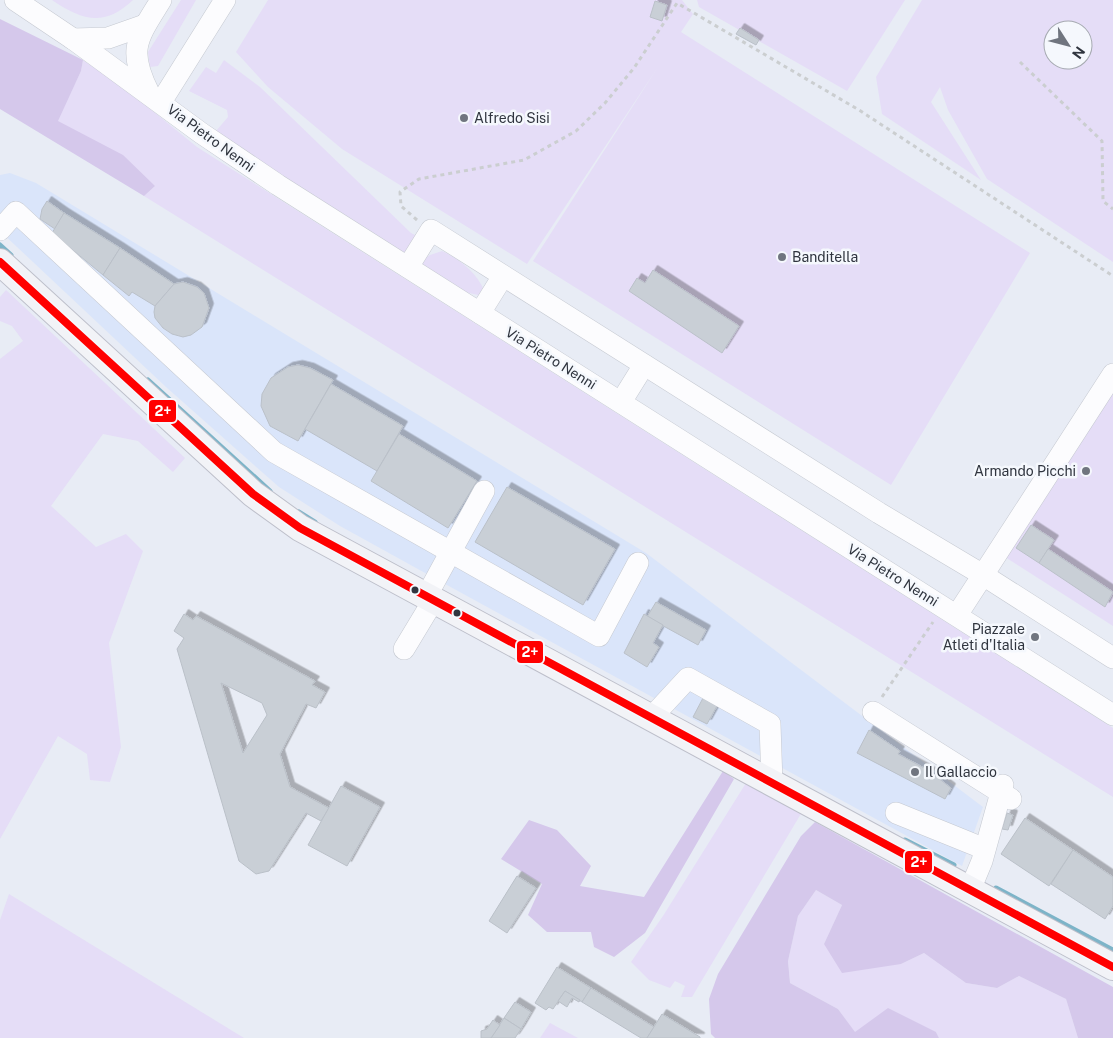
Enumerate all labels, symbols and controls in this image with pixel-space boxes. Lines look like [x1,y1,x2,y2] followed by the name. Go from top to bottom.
[1043,20,1093,70] north arrow
[1069,44,1088,62] text: N
[164,101,258,175] street label: Via Pietro Nenni
[474,110,550,126] place label: Alfredo Sisi
[458,112,470,124] marker: Alfredo Sisi
[792,249,858,265] place label: Banditella
[776,251,788,263] marker: Banditella
[503,324,599,392] street label: Via Pietro Nenni
[148,399,177,423] line badge: 2+
[154,403,172,419] text: 2+
[974,463,1076,479] place label: Armando Picchi
[1080,465,1092,477] marker: Armando Picchi
[845,541,941,609] street label: Via Pietro Nenni
[410,585,420,595] unlabelled marker
[452,608,462,618] unlabelled marker
[943,621,1025,653] place label: Piazzale Atleti d'Italia
[1029,631,1041,643] marker: Piazzale Atleti d'Italia
[516,640,544,664] line badge: 2+
[521,644,539,660] text: 2+
[925,764,997,780] place label: Il Gallaccio
[909,766,921,778] marker: Il Gallaccio
[904,850,933,874] line badge: 2+
[910,854,928,870] text: 2+

